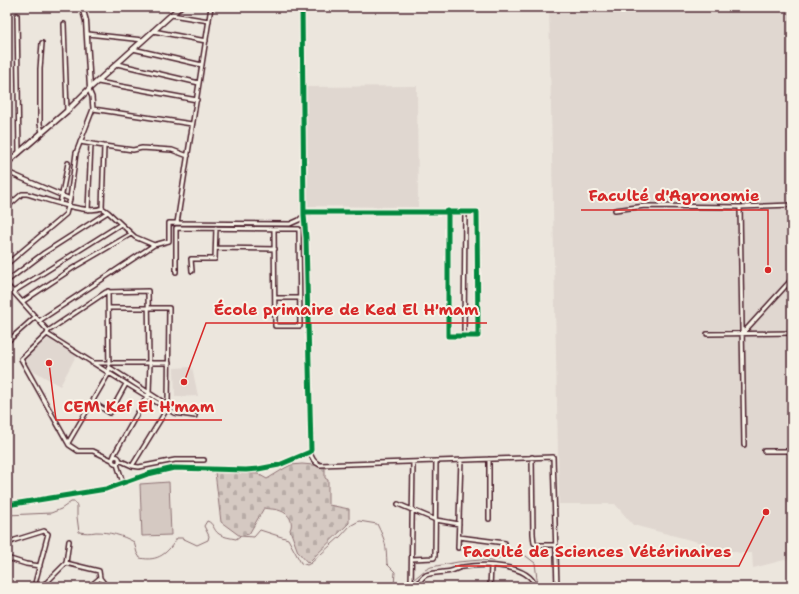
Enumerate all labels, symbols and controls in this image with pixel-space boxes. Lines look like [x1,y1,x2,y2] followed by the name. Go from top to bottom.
[581,182,768,210] callout: Faculté d'Agronomie
[588,185,760,206] text: Faculté d'Agronomie
[206,295,487,323] callout: École primaire de Ked El H'mam
[213,299,479,320] text: École primaire de Ked El H'mam
[56,392,222,420] callout: CEM Kef El H'mam
[64,396,215,417] text: CEM Kef El H'mam
[455,538,739,566] callout: Faculté de Sciences Vétérinaires
[463,541,731,562] text: Faculté de Sciences Vétérinaires

